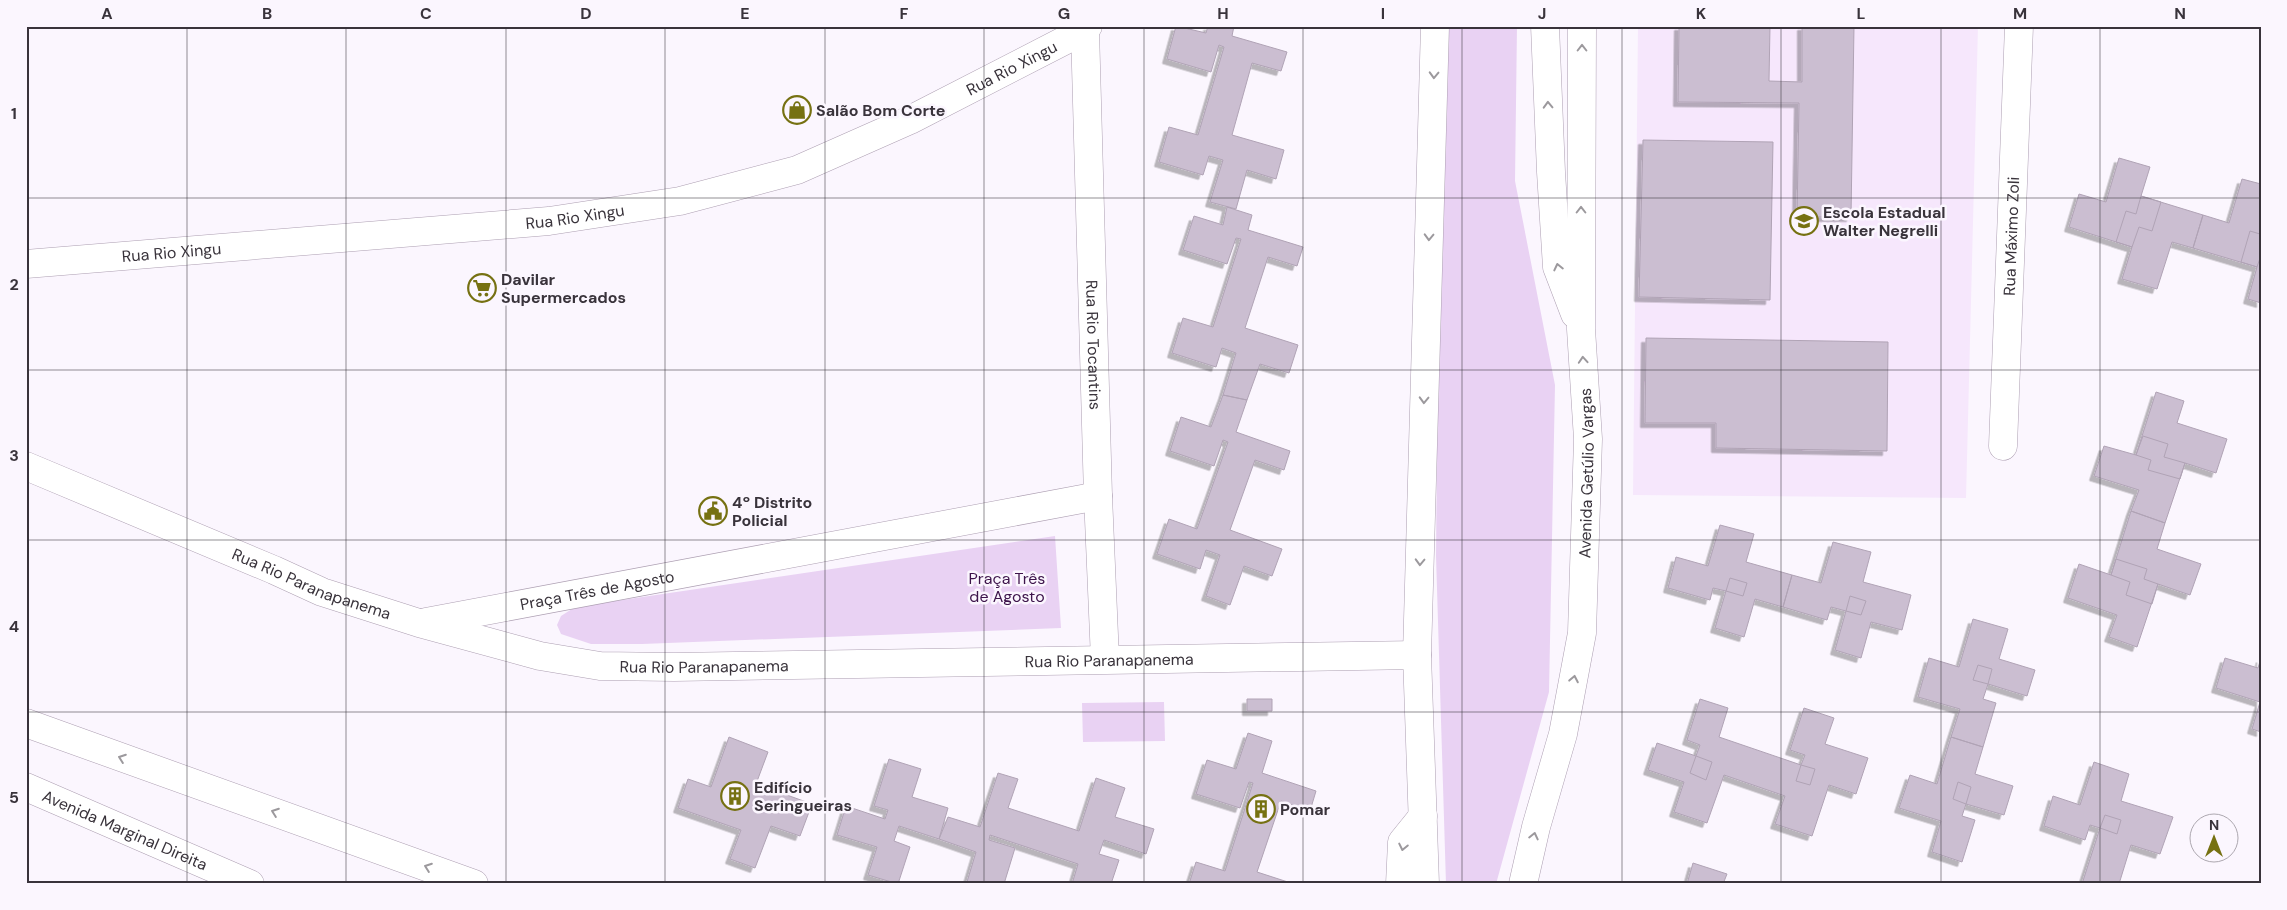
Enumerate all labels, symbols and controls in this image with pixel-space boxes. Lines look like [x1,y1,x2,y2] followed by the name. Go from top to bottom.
[101,3,113,24] text: A
[262,3,272,24] text: B
[420,3,432,24] text: C
[580,3,592,24] text: D
[740,3,750,24] text: E
[900,3,909,24] text: F
[1058,3,1070,24] text: G
[1217,3,1229,24] text: H
[1381,3,1385,24] text: I
[1538,3,1546,24] text: J
[1696,3,1707,24] text: K
[1857,3,1866,24] text: L
[2013,3,2027,24] text: M
[2174,3,2186,24] text: N
[962,36,1061,100] street label: Rua Rio Xingu
[1577,44,1587,52] one-way arrow
[1428,71,1439,79] one-way arrow
[782,95,812,125] shop icon: Salão Bom Corte
[816,100,945,121] place label: Salão Bom Corte
[1543,101,1554,109] one-way arrow
[11,103,17,124] text: 1
[1998,176,2024,296] street label: Rua Máximo Zoli
[525,199,626,233] street label: Rua Rio Xingu
[1823,202,1946,241] place label: Escola Estadual Walter Negrelli
[1576,206,1586,214] one-way arrow
[1789,206,1819,236] school or university icon: Escola Estadual Walter Negrelli
[1424,234,1434,242] one-way arrow
[121,237,222,267] street label: Rua Rio Xingu
[1554,263,1564,271] one-way arrow
[501,269,626,308] place label: Davilar Supermercados
[467,273,497,303] supermarket icon: Davilar Supermercados
[9,274,19,295] text: 2
[1081,279,1106,410] street label: Rua Rio Tocantins
[1577,356,1588,364] one-way arrow
[1574,387,1599,559] street label: Avenida Getúlio Vargas
[1419,396,1430,404] one-way arrow
[9,445,19,466] text: 3
[732,492,812,531] place label: 4º Distrito Policial
[698,496,728,526] public building icon: 4º Distrito Policial
[229,543,394,624] street label: Rua Rio Paranapanema
[1415,559,1425,567] one-way arrow
[518,565,676,615] street label: Praça Três de Agosto
[969,568,1045,607] park label: Praça Três de Agosto
[9,616,19,637] text: 4
[1024,648,1194,672] street label: Rua Rio Paranapanema
[620,655,789,678] street label: Rua Rio Paranapanema
[1568,674,1578,683] one-way arrow
[118,754,127,764] one-way arrow
[754,777,852,816] place label: Edifício Seringueiras
[720,781,750,811] building icon: Edifício Seringueiras
[39,785,211,875] street label: Avenida Marginal Direita
[9,787,19,808] text: 5
[1246,794,1276,824] building icon: Pomar
[1280,799,1331,820] place label: Pomar
[271,808,280,818] one-way arrow
[2190,812,2240,862] north arrow
[2209,816,2219,834] text: N
[1528,832,1539,841] one-way arrow
[1398,842,1409,851] one-way arrow
[424,863,433,873] one-way arrow

